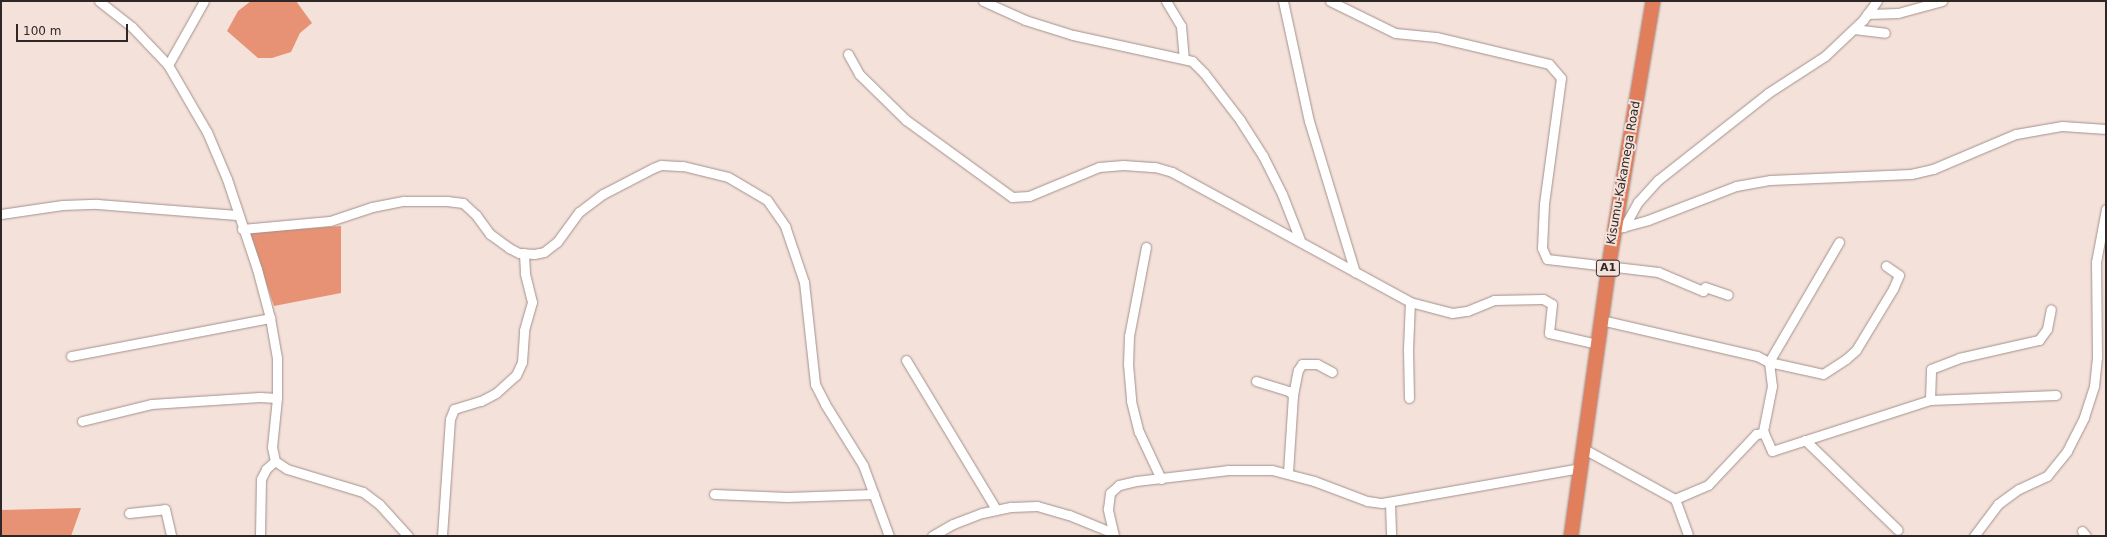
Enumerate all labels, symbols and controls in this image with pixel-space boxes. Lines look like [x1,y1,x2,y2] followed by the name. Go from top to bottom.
[18,16,130,42] scale bar
[23,24,61,38] text: 100 m
[1604,100,1644,246] street label: Kisumu-Kakamega Road
[1595,259,1621,277] road number: A1

